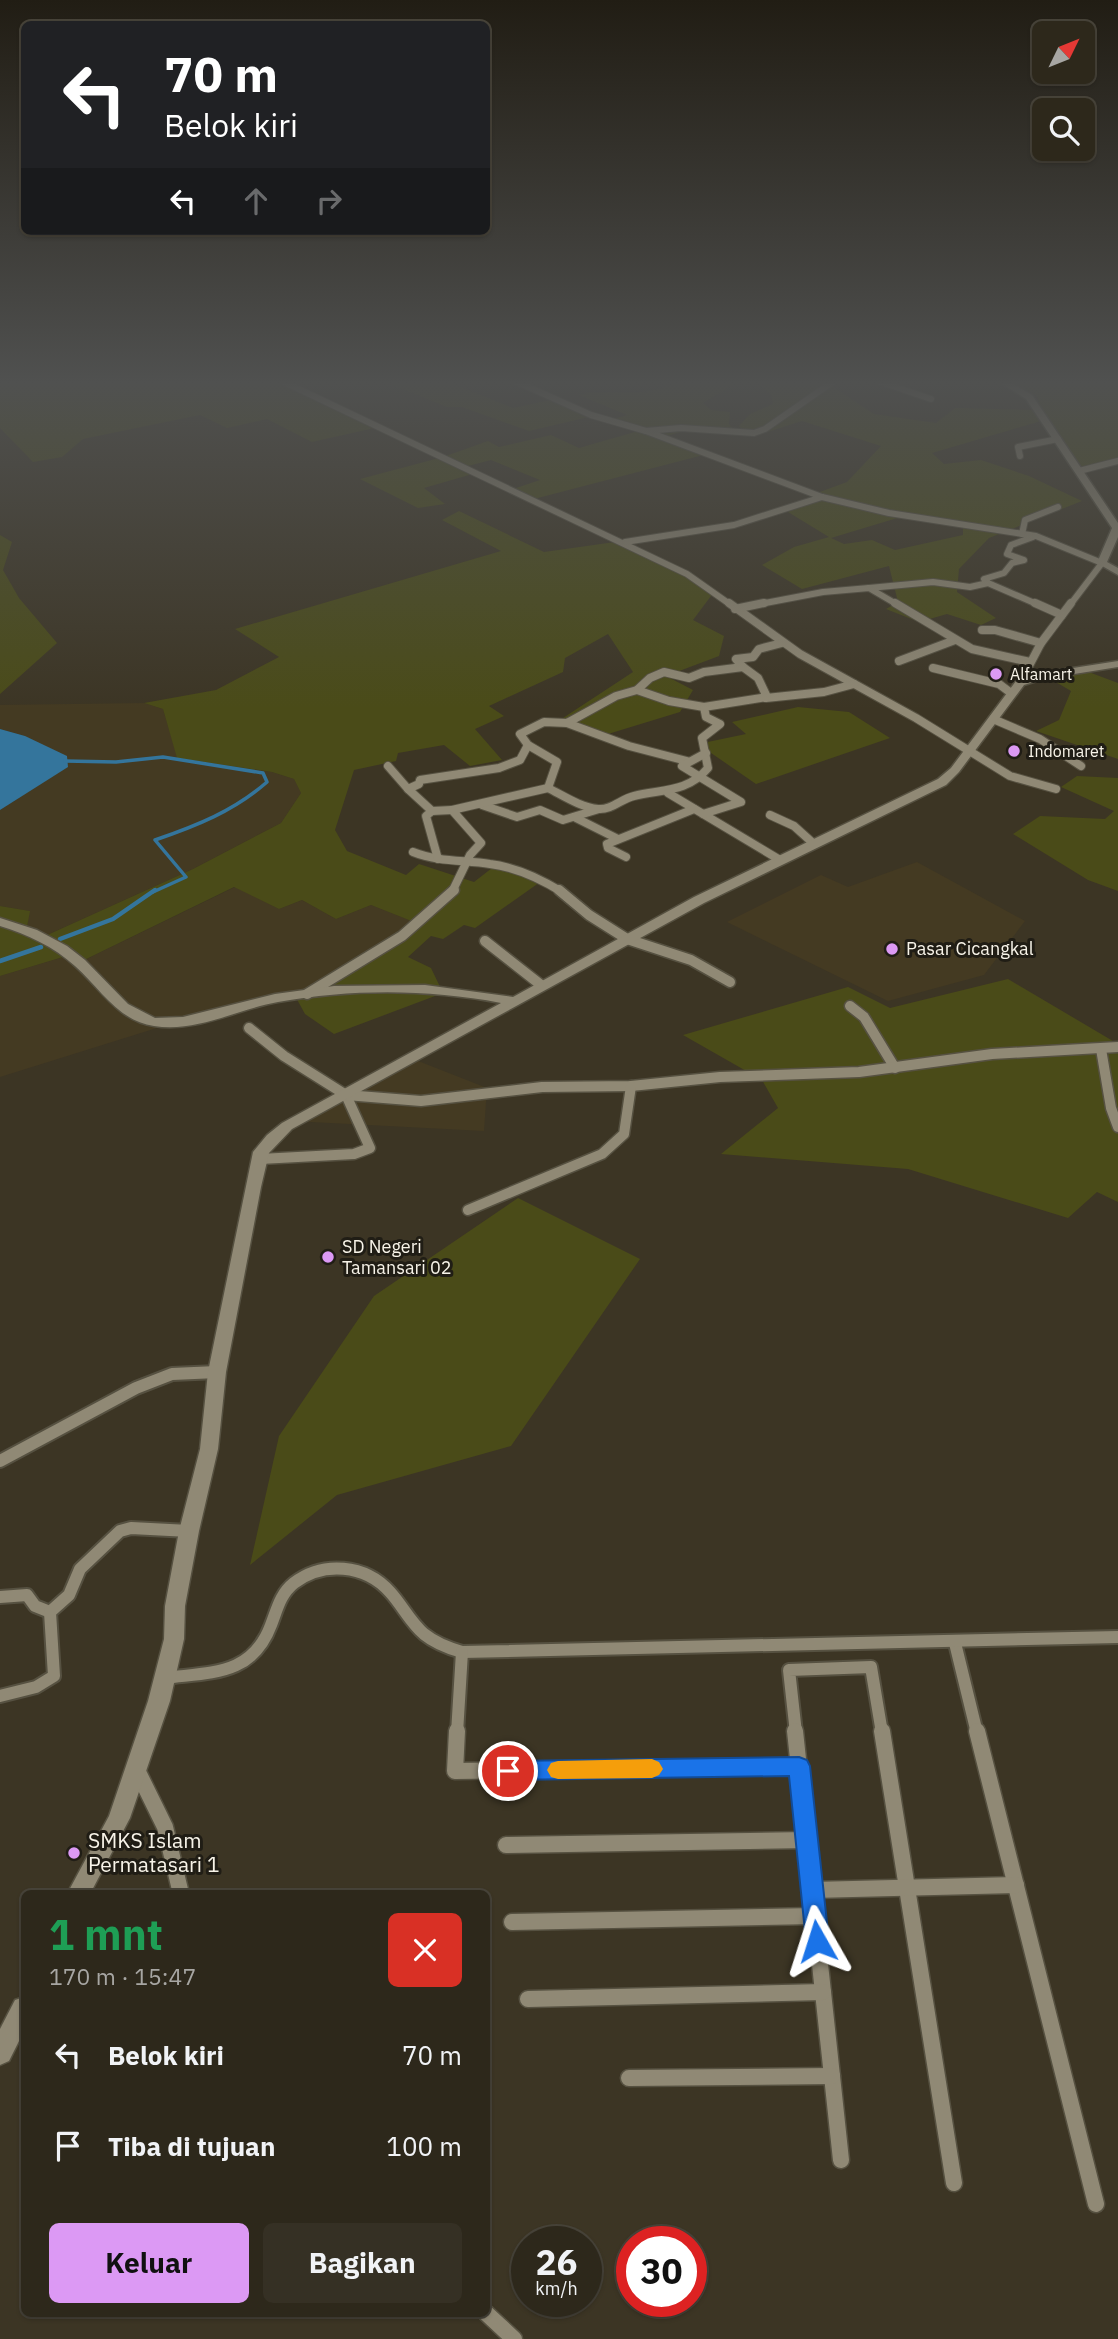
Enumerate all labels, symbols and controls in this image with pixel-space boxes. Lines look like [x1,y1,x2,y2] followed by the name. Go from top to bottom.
[1032,21,1096,84] north arrow
[1032,21,1095,161] map controls
[164,42,278,105] text: 70 m
[49,49,140,140] icon: left
[1032,98,1095,161] button: search
[164,104,298,146] text: Belok kiri
[164,182,202,220] icon: left
[237,182,275,220] icon: ahead
[310,182,348,220] icon: right
[1010,664,1072,684] place label: Alfamart
[988,666,1004,682] marker: Alfamart
[1028,741,1104,761] place label: Indomaret
[1006,743,1022,759] marker: Indomaret
[906,937,1034,960] place label: Pasar Cicangkal
[884,941,900,957] marker: Pasar Cicangkal
[342,1235,452,1279] place label: SD Negeri Tamansari 02
[320,1249,336,1265] marker: SD Negeri Tamansari 02
[478,1741,538,1801] pin
[489,1752,527,1790] icon: arrive
[88,1826,220,1878] place label: SMKS Islam Permatasari 1
[66,1845,82,1861] marker: SMKS Islam Permatasari 1
[780,1904,854,1978] position arrow
[49,1907,163,1962] text: 1 mnt
[388,1913,462,1987] button: close
[49,1961,196,1991] text: 170 m · 15:47
[49,2036,87,2074] icon: left
[108,2038,224,2072] text: Belok kiri
[402,2038,462,2072] text: 70 m
[49,2127,87,2165] icon: arrive
[108,2129,275,2163] text: Tiba di tujuan
[386,2129,462,2163] text: 100 m
[49,2223,249,2303] button: Keluar
[263,2223,462,2303] button: Bagikan
[616,2226,707,2317] speed limit sign: 30
[535,2239,578,2285] text: 26
[535,2277,578,2300] text: km/h

